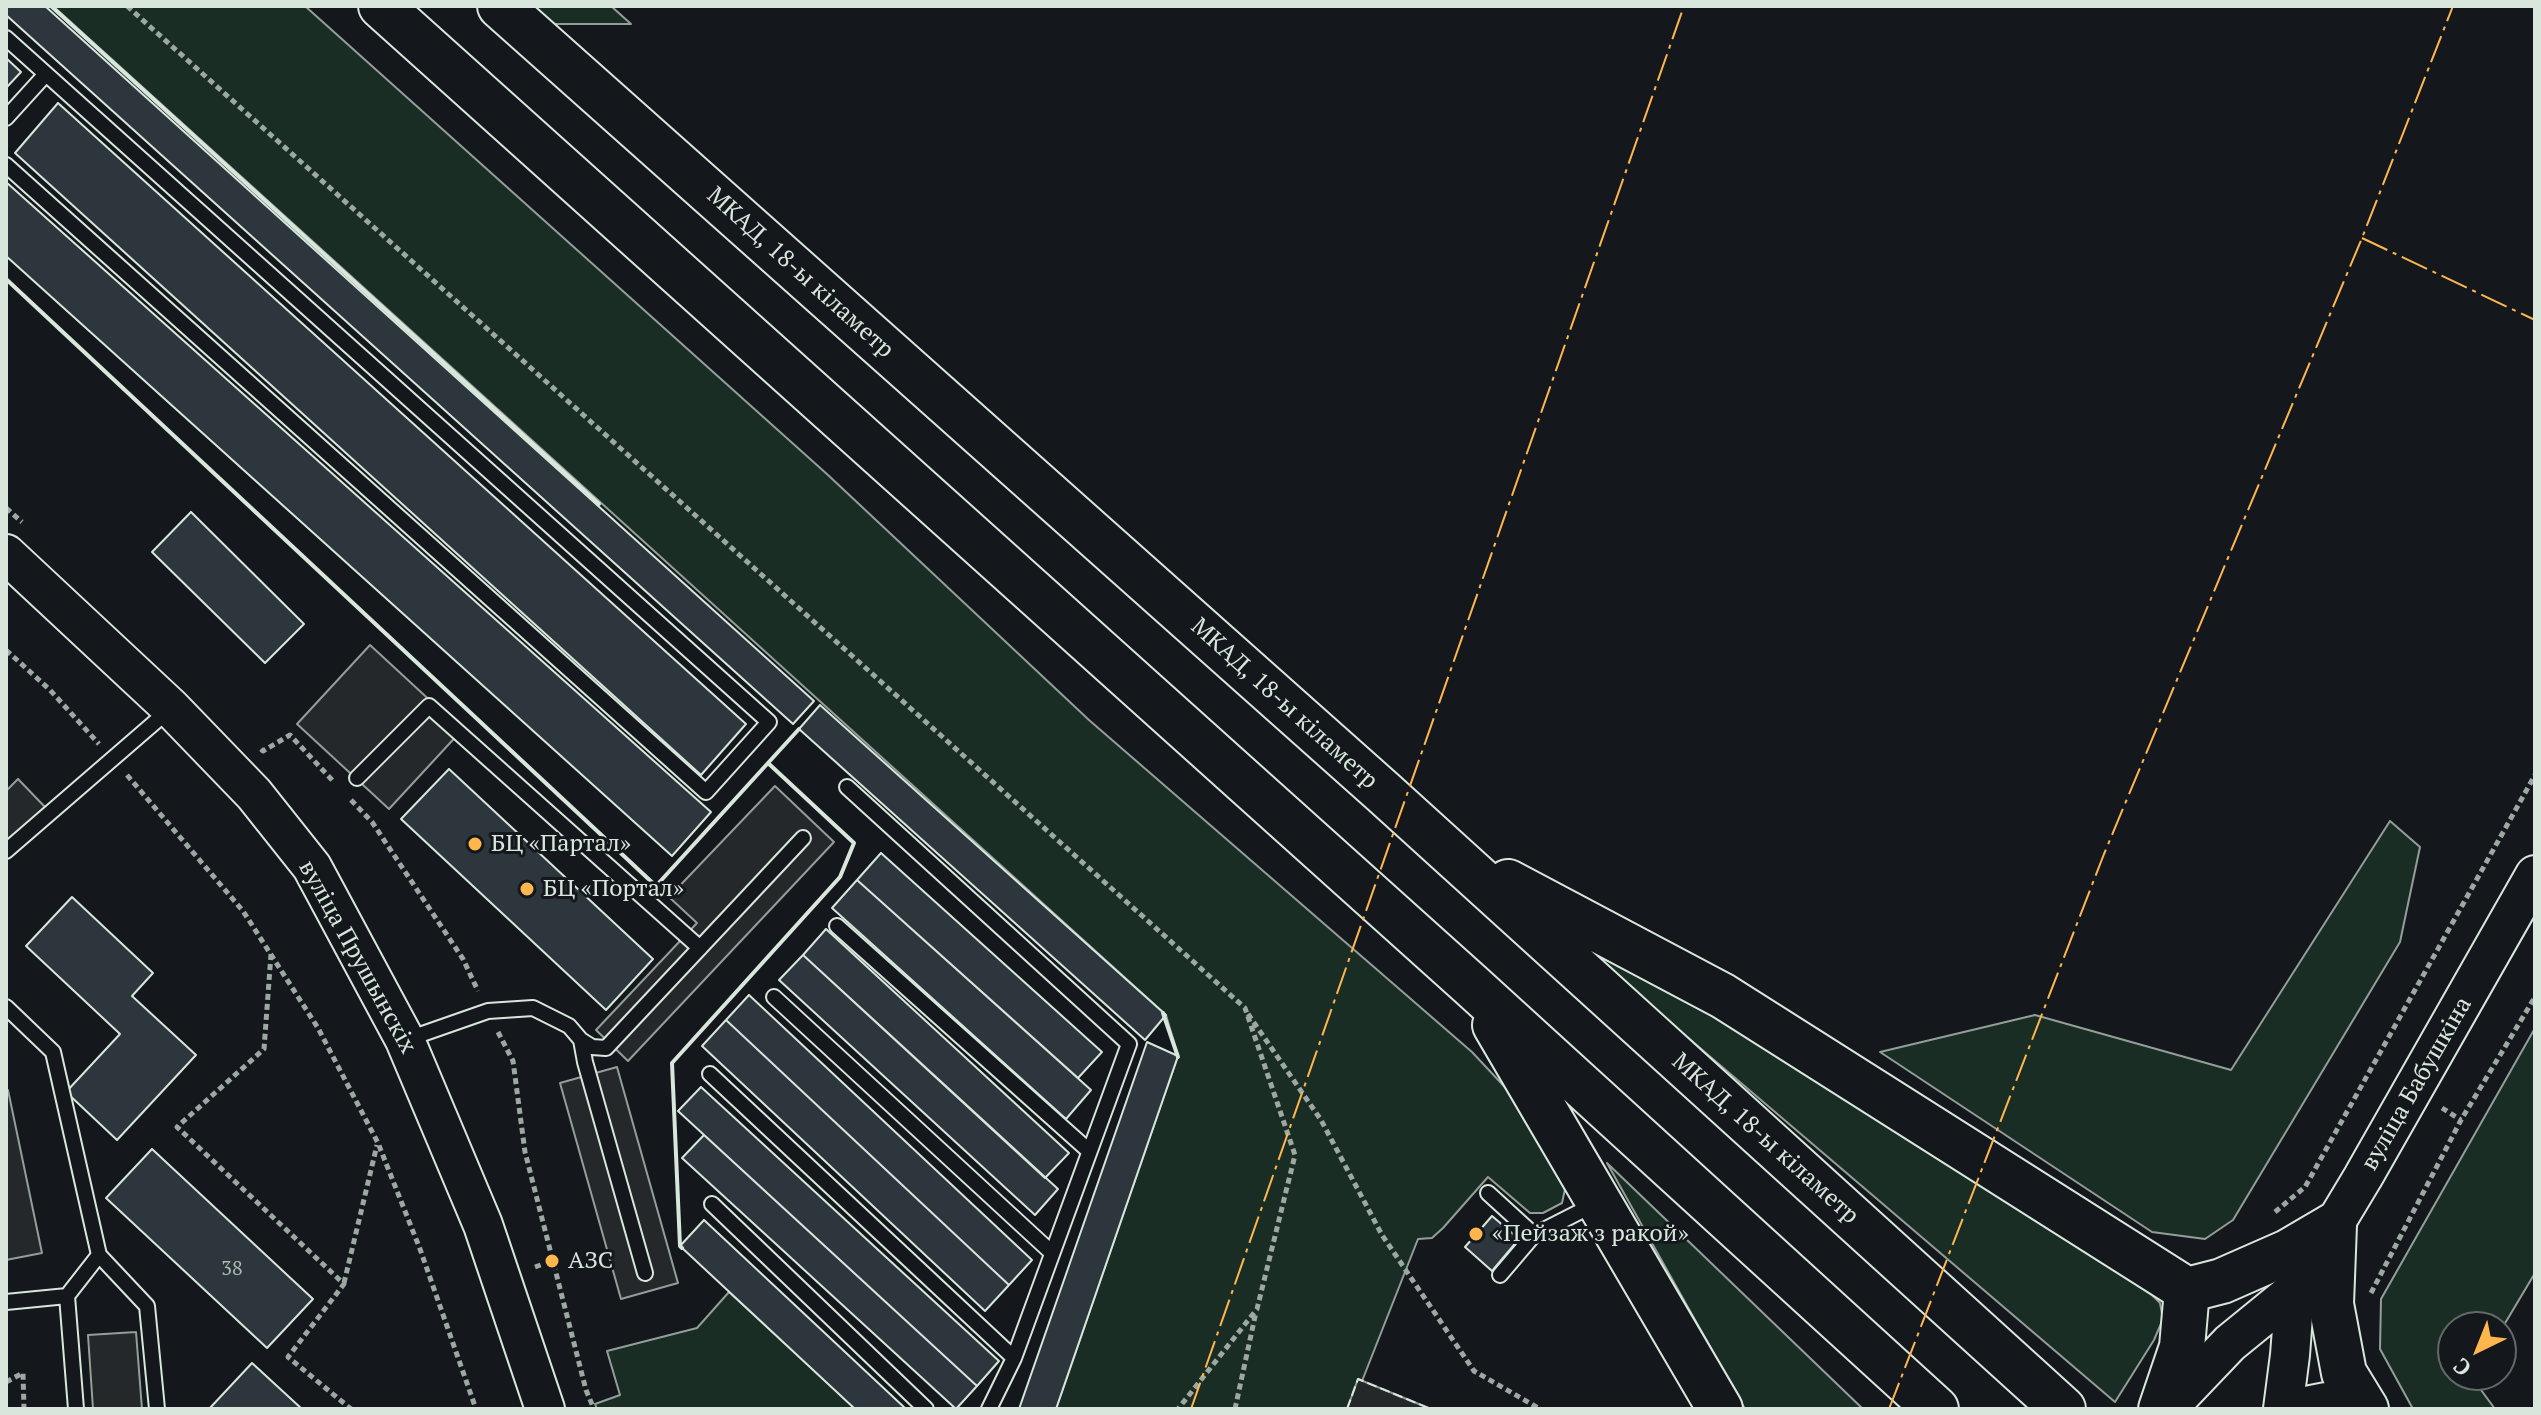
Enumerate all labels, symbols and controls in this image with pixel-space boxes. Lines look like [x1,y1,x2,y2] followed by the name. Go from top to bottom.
[701,182,899,364] street label: МКАД, 18-ы кіламетр
[1185,613,1383,795] street label: МКАД, 18-ы кіламетр
[491,830,631,858] place label: БЦ «Партал»
[466,835,484,853] marker: БЦ «Партал»
[292,855,422,1059] street label: вуліца Прушынскіх
[543,875,684,903] place label: БЦ «Портал»
[518,880,536,898] marker: БЦ «Портал»
[2356,992,2478,1176] street label: вуліца Бабушкіна
[1666,1048,1864,1230] street label: МКАД, 18-ы кіламетр
[1492,1220,1689,1248] place label: «Пейзаж з ракой»
[1467,1225,1485,1243] marker: «Пейзаж з ракой»
[568,1247,613,1275] place label: АЗС
[543,1252,561,1270] marker: АЗС
[221,1257,243,1281] house number: 38
[2437,1311,2517,1391] north arrow
[2447,1352,2477,1383] text: С

